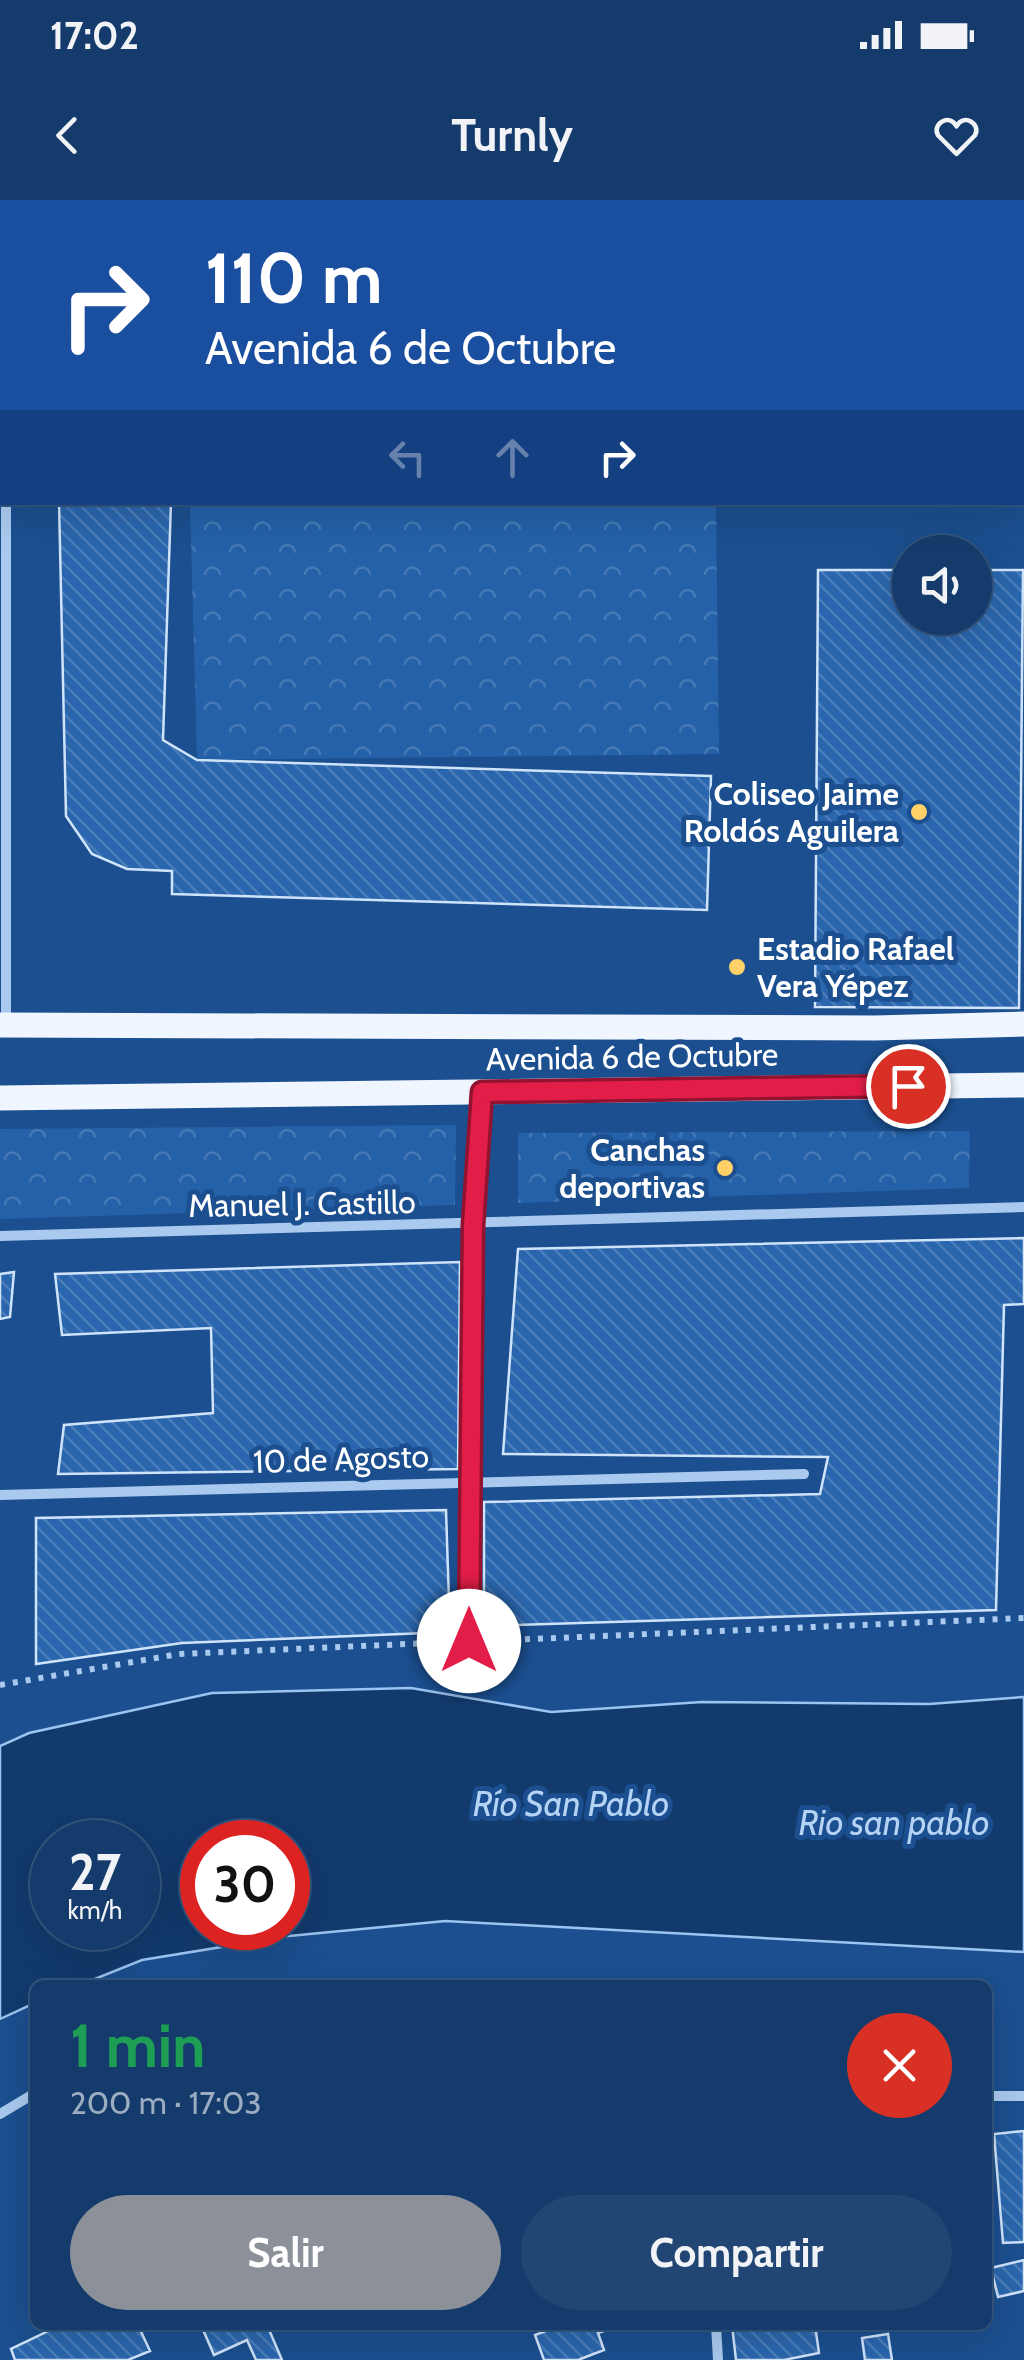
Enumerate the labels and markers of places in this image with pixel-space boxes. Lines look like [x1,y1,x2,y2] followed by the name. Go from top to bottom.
[684,774,899,850] place label: Coliseo Jaime Roldós Aguilera
[908,801,930,823] marker: Coliseo Jaime Roldós Aguilera
[757,929,954,1005] place label: Estadio Rafael Vera Yépez
[726,956,748,978] marker: Estadio Rafael Vera Yépez
[866,1044,951,1129] pin
[559,1130,705,1206] place label: Canchas deportivas
[714,1157,736,1179] marker: Canchas deportivas

